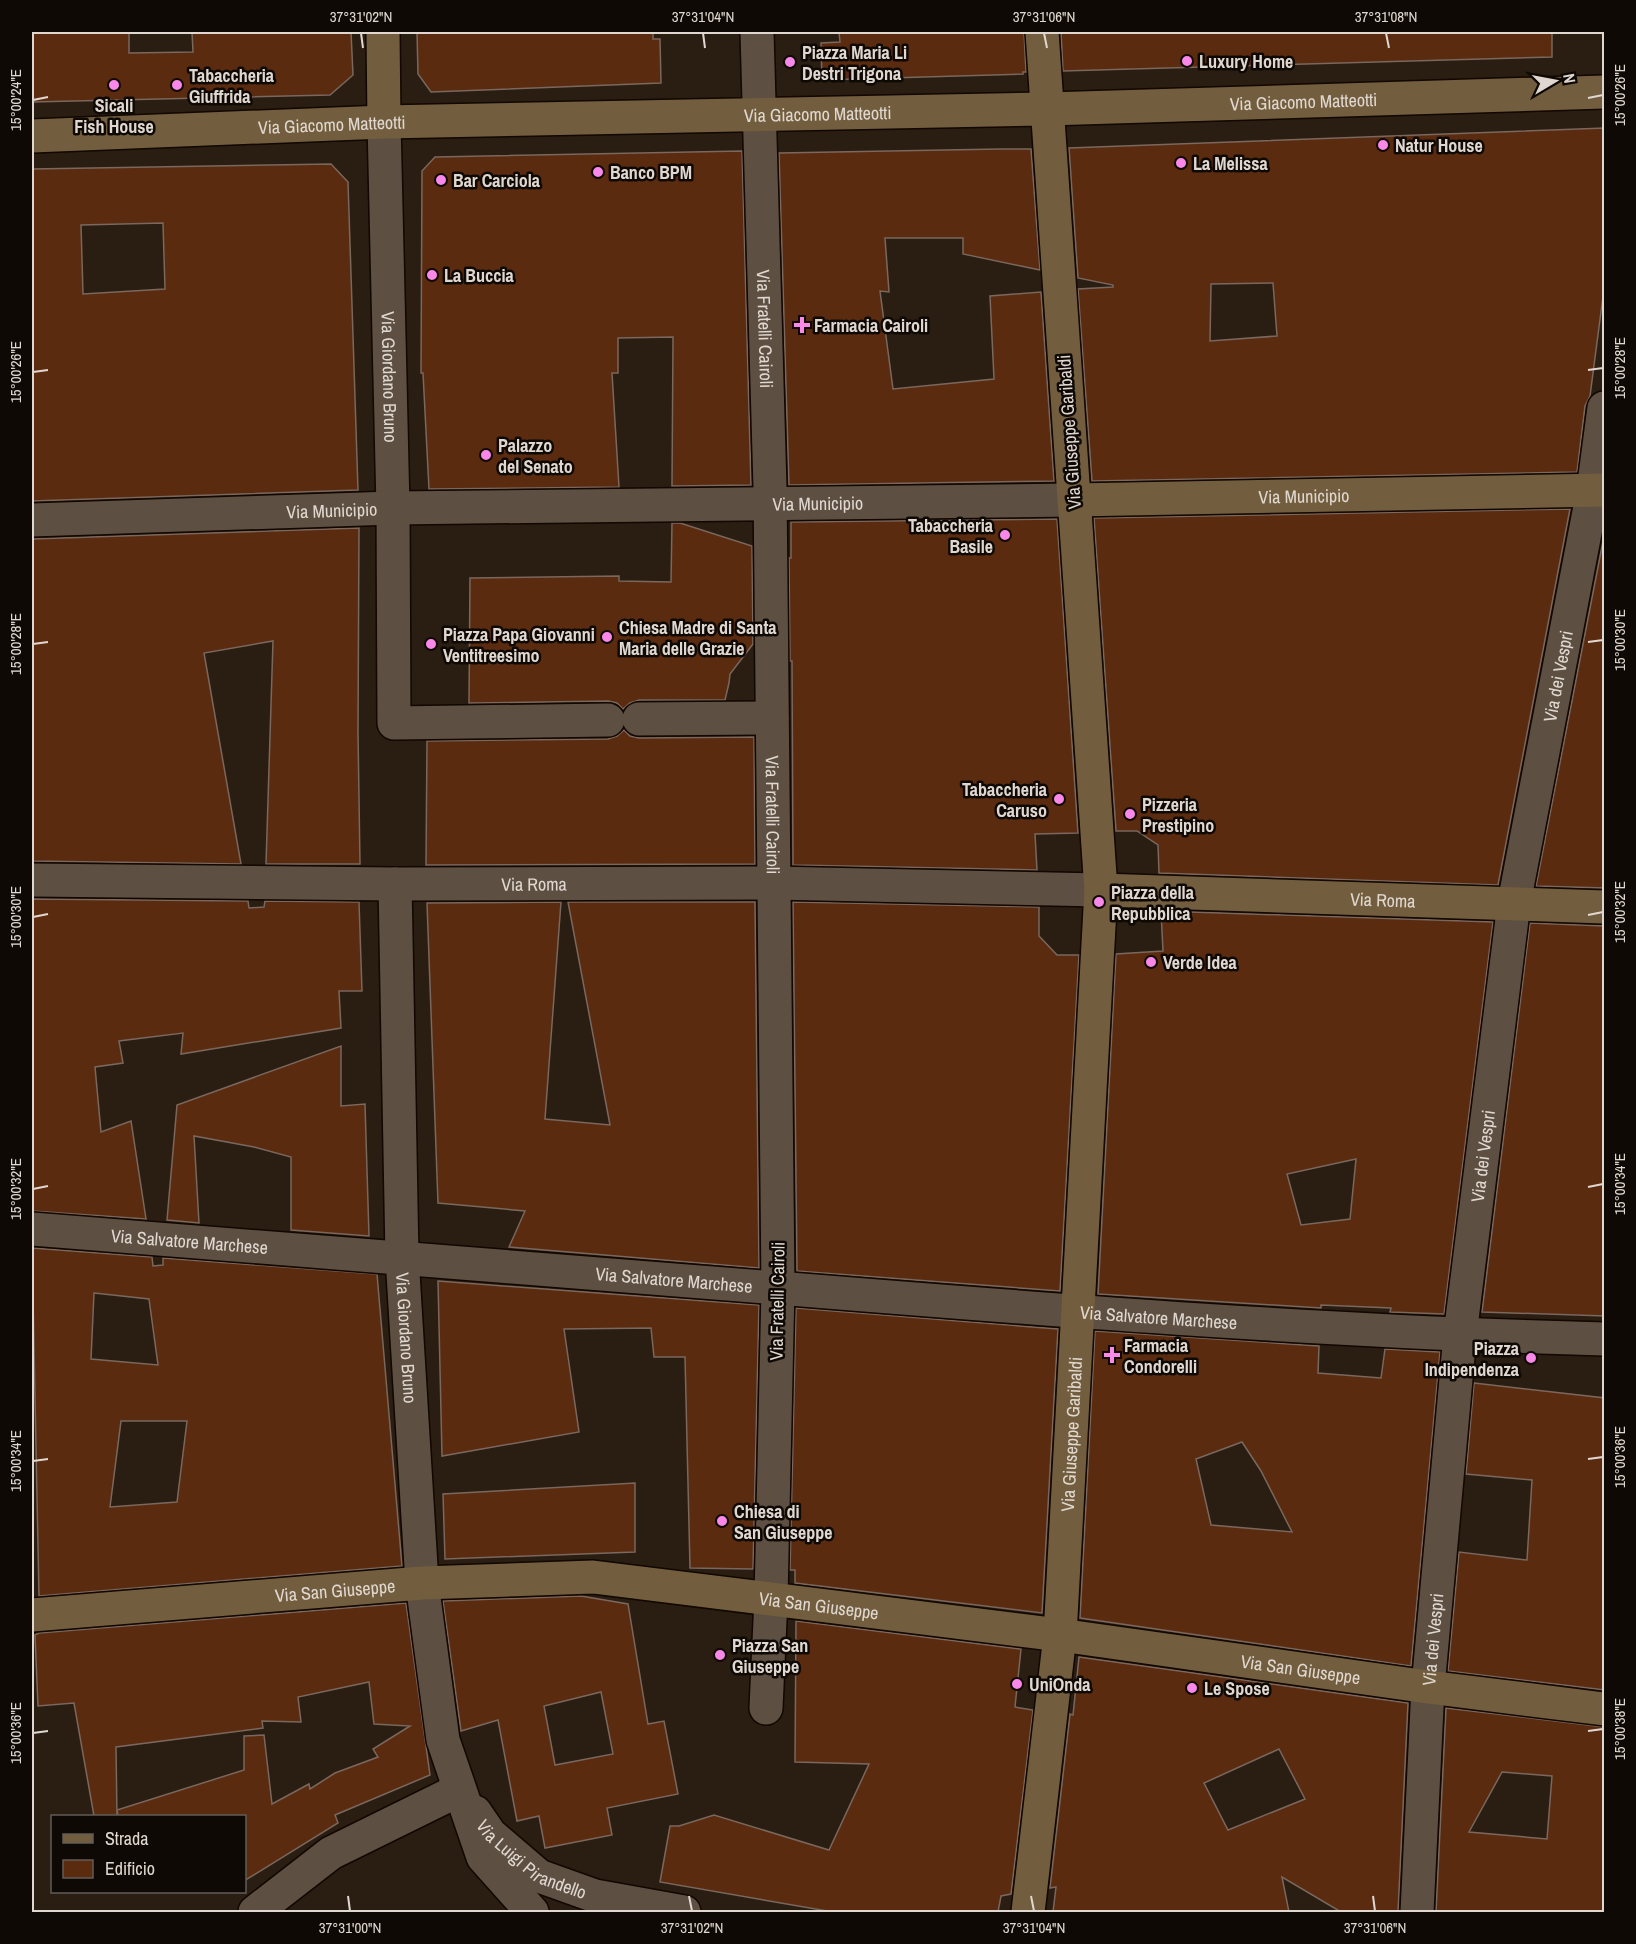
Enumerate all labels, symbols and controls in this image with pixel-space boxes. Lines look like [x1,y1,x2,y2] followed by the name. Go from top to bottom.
[330,6,392,27] text: 37°31'02"N
[672,6,734,27] text: 37°31'04"N
[1013,6,1075,27] text: 37°31'06"N
[1355,6,1417,27] text: 37°31'08"N
[802,40,907,86] place label: Piazza Maria Li Destri Trigona
[1199,49,1293,74] place label: Luxury Home
[1525,51,1585,111] north arrow
[1180,54,1194,68] marker: Luxury Home
[783,55,797,69] marker: Piazza Maria Li Destri Trigona
[189,63,275,109] place label: Tabaccheria Giuffrida
[1609,64,1630,126] text: 15°00'26"E
[5,69,26,131] text: 15°00'24"E
[1558,72,1581,85] text: N
[107,78,121,92] marker: Sicali Fish House
[170,78,184,92] marker: Tabaccheria Giuffrida
[1229,86,1378,116] street label: Via Giacomo Matteotti
[74,93,154,139] place label: Sicali Fish House
[744,100,892,127] street label: Via Giacomo Matteotti
[258,109,406,140] street label: Via Giacomo Matteotti
[1395,133,1483,158] place label: Natur House
[1376,138,1390,152] marker: Natur House
[1193,151,1268,176] place label: La Melissa
[1174,156,1188,170] marker: La Melissa
[610,160,692,185] place label: Banco BPM
[591,165,605,179] marker: Banco BPM
[453,168,541,193] place label: Bar Carciola
[434,173,448,187] marker: Bar Carciola
[444,263,515,288] place label: La Buccia
[425,268,439,282] marker: La Buccia
[751,269,780,389] street label: Via Fratelli Cairoli
[376,311,404,443] street label: Via Giordano Bruno
[814,313,928,338] place label: Farmacia Cairoli
[795,318,809,332] marker: Farmacia Cairoli
[1609,337,1630,399] text: 15°00'28"E
[5,341,26,403] text: 15°00'26"E
[1051,354,1087,510] street label: Via Giuseppe Garibaldi
[498,433,573,479] place label: Palazzo del Senato
[479,448,493,462] marker: Palazzo del Senato
[1258,482,1350,509] street label: Via Municipio
[772,490,863,516] street label: Via Municipio
[286,496,378,524] street label: Via Municipio
[908,513,994,559] place label: Tabaccheria Basile
[998,528,1012,542] marker: Tabaccheria Basile
[1609,609,1630,671] text: 15°00'30"E
[5,613,26,675] text: 15°00'28"E
[619,615,777,661] place label: Chiesa Madre di Santa Maria delle Grazie
[443,622,595,668] place label: Piazza Papa Giovanni Ventitreesimo
[1536,628,1578,724] street label: Via dei Vespri
[600,630,614,644] marker: Chiesa Madre di Santa Maria delle Grazie
[424,637,438,651] marker: Piazza Papa Giovanni Ventitreesimo
[760,755,786,874] street label: Via Fratelli Cairoli
[962,777,1048,823] place label: Tabaccheria Caruso
[1052,792,1066,806] marker: Tabaccheria Caruso
[1142,792,1214,838] place label: Pizzeria Prestipino
[1123,807,1137,821] marker: Pizzeria Prestipino
[501,871,567,896] street label: Via Roma
[1111,880,1195,926] place label: Piazza della Repubblica
[1609,881,1630,943] text: 15°00'32"E
[5,886,26,948] text: 15°00'30"E
[1350,886,1416,913] street label: Via Roma
[1092,895,1106,909] marker: Piazza della Repubblica
[1163,950,1237,975] place label: Verde Idea
[1144,955,1158,969] marker: Verde Idea
[1464,1109,1501,1204] street label: Via dei Vespri
[1609,1153,1630,1215] text: 15°00'34"E
[5,1158,26,1220] text: 15°00'32"E
[110,1223,269,1260] street label: Via Salvatore Marchese
[763,1241,791,1361] street label: Via Fratelli Cairoli
[594,1261,753,1298] street label: Via Salvatore Marchese
[390,1272,423,1404] street label: Via Giordano Bruno
[1079,1299,1238,1335] street label: Via Salvatore Marchese
[1124,1333,1197,1379] place label: Farmacia Condorelli
[1425,1336,1520,1382] place label: Piazza Indipendenza
[1105,1348,1119,1362] marker: Farmacia Condorelli
[1524,1351,1538,1365] marker: Piazza Indipendenza
[1054,1356,1088,1512] street label: Via Giuseppe Garibaldi
[1609,1426,1630,1488] text: 15°00'36"E
[5,1430,26,1492] text: 15°00'34"E
[734,1499,832,1545] place label: Chiesa di San Giuseppe
[715,1514,729,1528] marker: Chiesa di San Giuseppe
[274,1573,396,1608] street label: Via San Giuseppe
[758,1585,880,1625] street label: Via San Giuseppe
[1416,1592,1449,1687] street label: Via dei Vespri
[732,1633,808,1679] place label: Piazza San Giuseppe
[713,1648,727,1662] marker: Piazza San Giuseppe
[1239,1648,1362,1690] street label: Via San Giuseppe
[1029,1672,1091,1697] place label: UniOnda
[1204,1676,1270,1701] place label: Le Spose
[1010,1677,1024,1691] marker: UniOnda
[1185,1681,1199,1695] marker: Le Spose
[1609,1698,1630,1760] text: 15°00'38"E
[5,1702,26,1764] text: 15°00'36"E
[471,1814,590,1904] street label: Via Luigi Pirandello
[51,1815,246,1893] legend
[105,1826,149,1851] text: Strada
[105,1856,155,1881] text: Edificio
[319,1917,381,1938] text: 37°31'00"N
[661,1917,723,1938] text: 37°31'02"N
[1003,1917,1065,1938] text: 37°31'04"N
[1344,1917,1406,1938] text: 37°31'06"N

